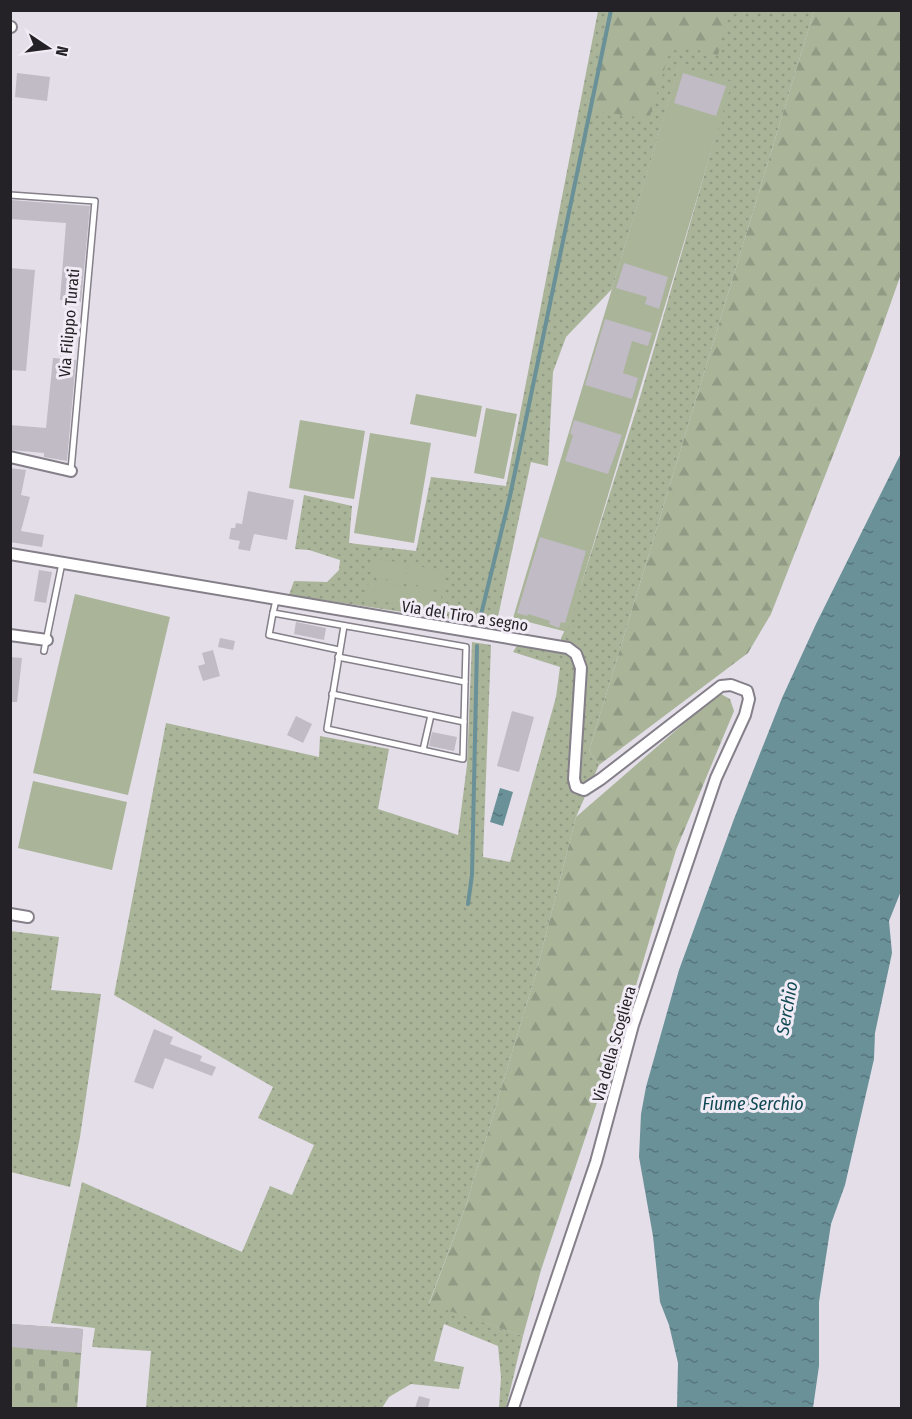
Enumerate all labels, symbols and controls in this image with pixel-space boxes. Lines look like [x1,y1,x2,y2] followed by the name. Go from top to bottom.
[18,18,78,78] north arrow
[52,44,72,58] text: N
[55,268,83,378] street label: Via Filippo Turati
[400,597,530,635] street label: Via del Tiro a segno
[771,979,803,1038] water label: Serchio
[588,984,640,1104] street label: Via della Scogliera
[702,1093,804,1115] water label: Fiume Serchio

